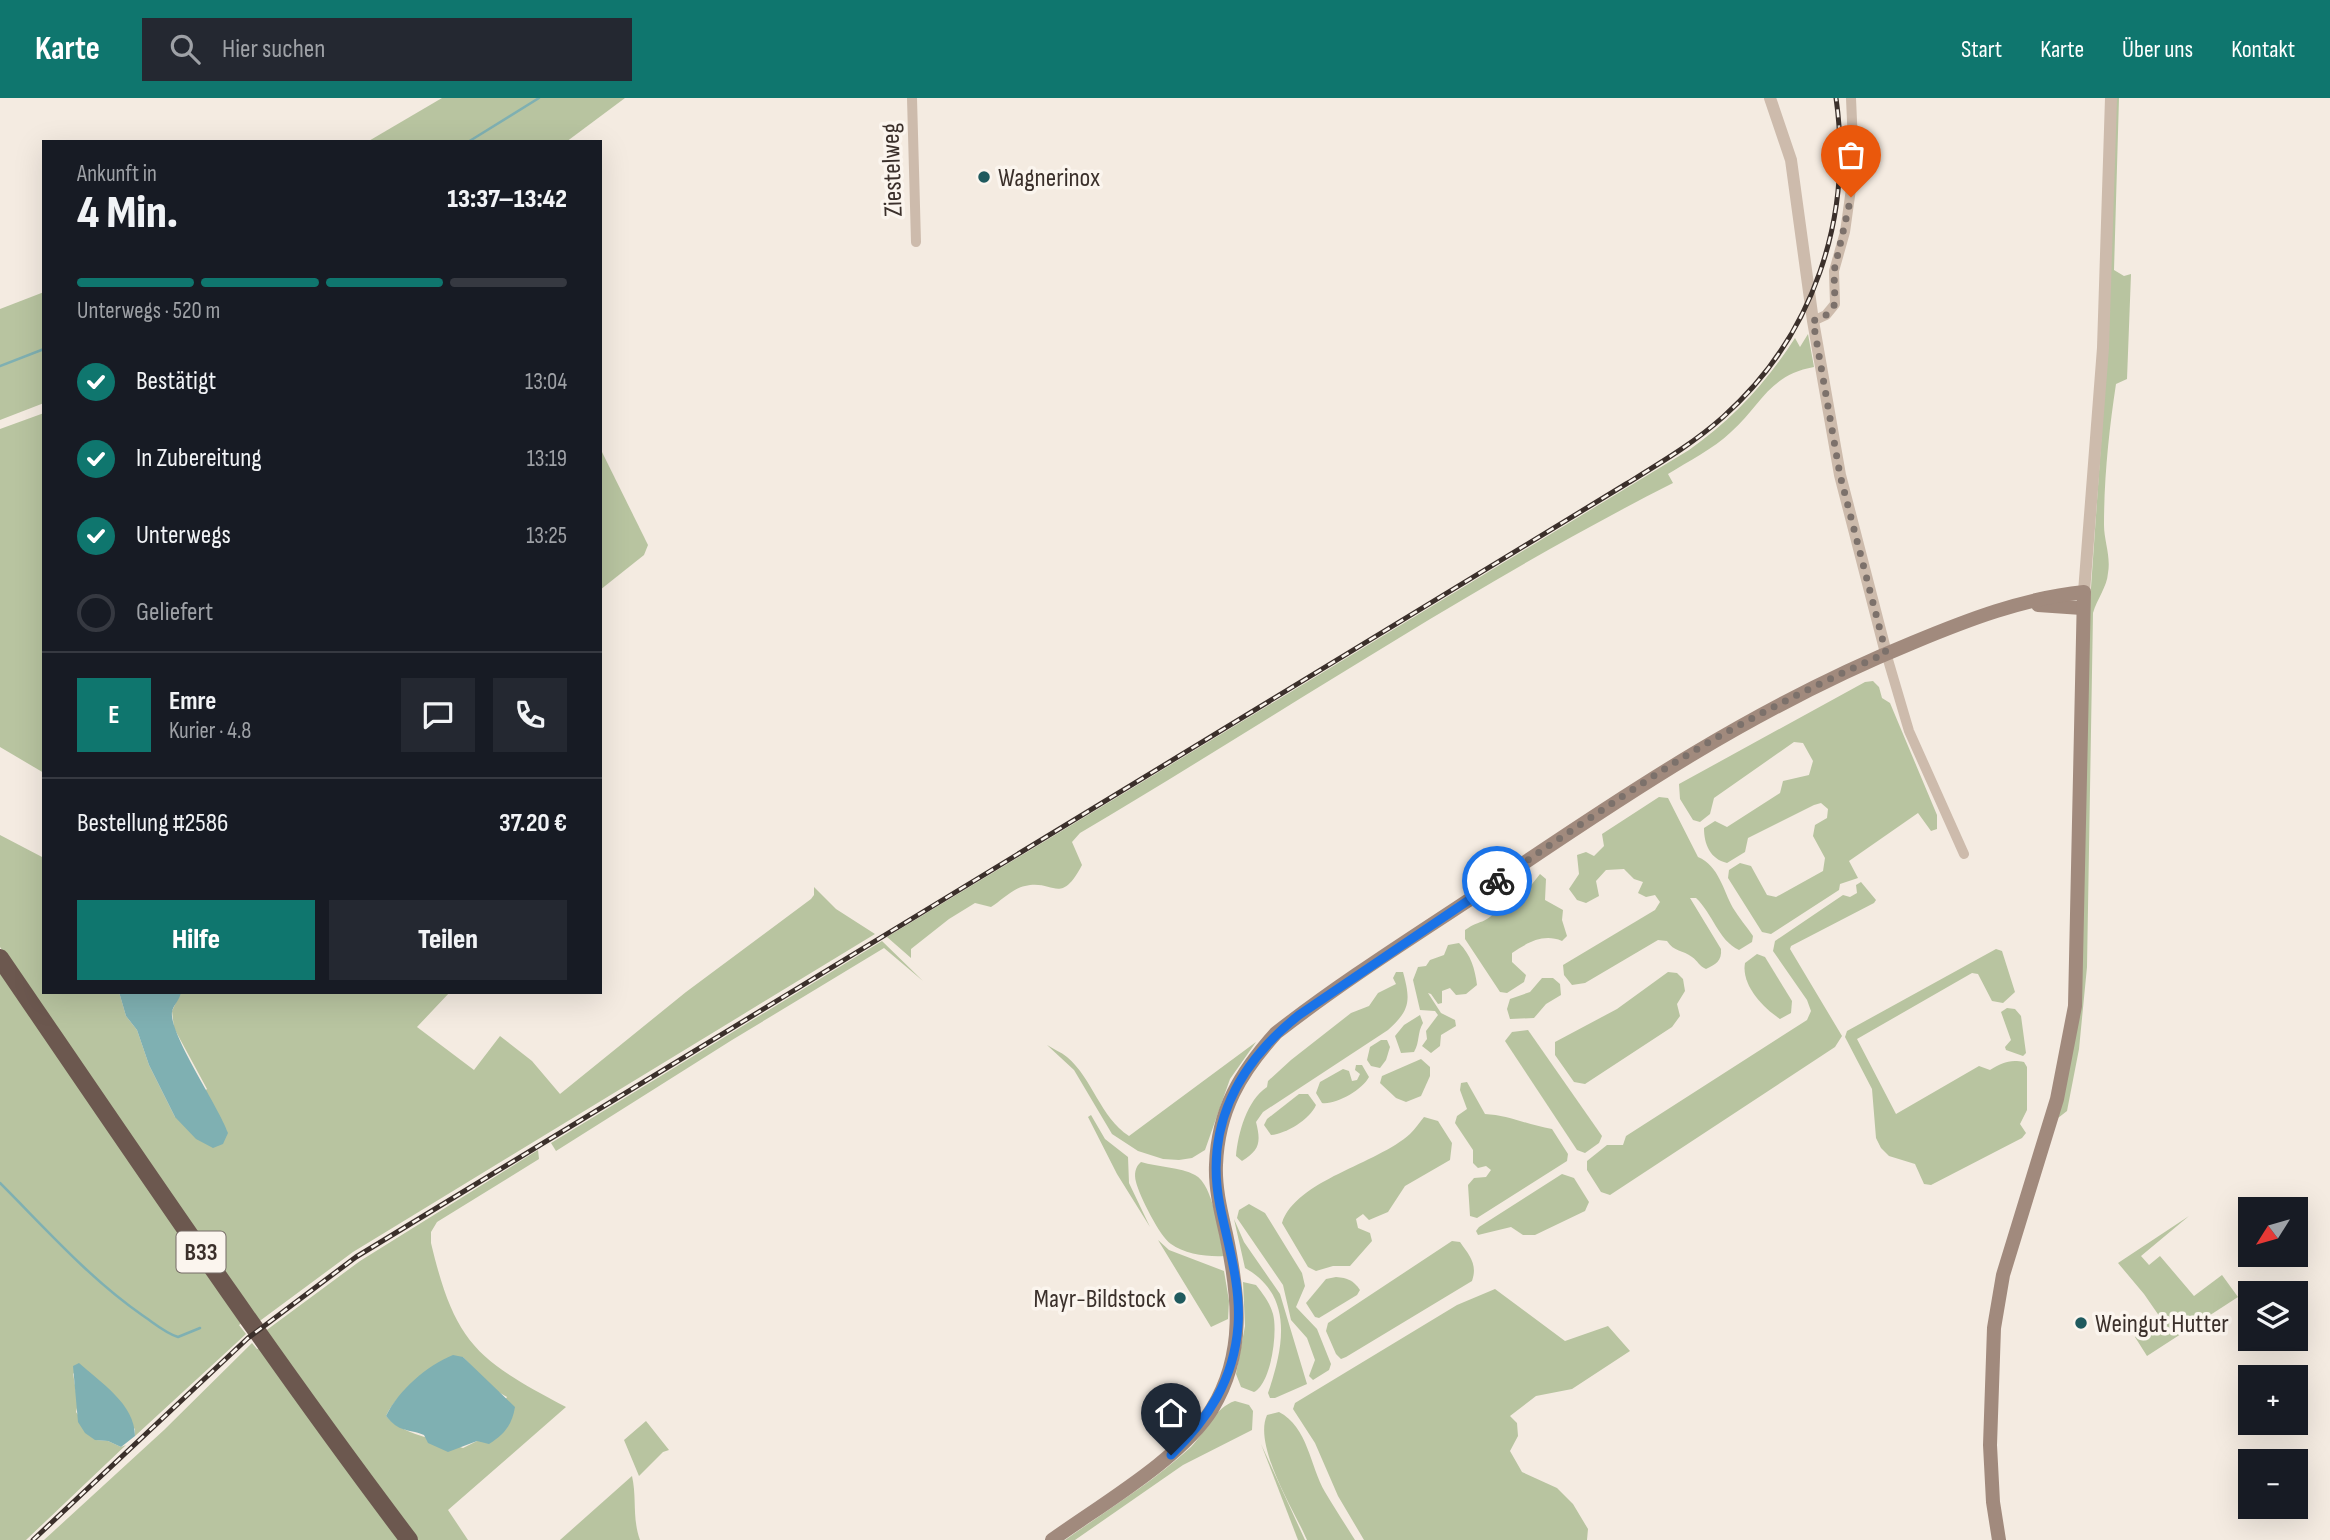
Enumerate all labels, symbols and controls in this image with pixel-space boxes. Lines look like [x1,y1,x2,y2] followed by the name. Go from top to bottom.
[142,18,632,81] search box
[35,29,100,69] text: Karte
[166,30,204,68] icon: search
[222,34,325,65] text: Hier suchen
[1961,35,2002,64] text: Start
[2040,35,2084,64] text: Karte
[2122,35,2193,64] text: Über uns
[2231,35,2295,64] text: Kontakt
[875,123,910,217] street label: Ziestelweg
[1821,125,1881,197] pin
[1832,136,1870,174] icon: bag
[77,160,157,188] text: Ankunft in
[998,163,1100,194] place label: Wagnerinox
[976,169,992,185] marker: Wagnerinox
[447,184,567,215] text: 13:37–13:42
[77,186,178,241] text: 4 Min.
[77,297,220,325] text: Unterwegs · 520 m
[77,363,115,401] icon: check
[136,366,216,397] text: Bestätigt
[525,368,567,396] text: 13:04
[77,440,115,478] icon: check
[136,443,262,474] text: In Zubereitung
[527,445,567,473] text: 13:19
[77,517,115,555] icon: check
[136,520,231,551] text: Unterwegs
[526,522,567,550] text: 13:25
[136,597,213,628] text: Geliefert
[401,678,475,752] button: chat
[493,678,567,752] button: phone
[169,686,216,717] text: Emre
[108,700,120,731] text: E
[169,717,251,745] text: Kurier · 4.8
[77,808,228,839] text: Bestellung #2586
[499,808,567,839] text: 37.20 €
[1462,846,1532,916] courier
[1478,862,1516,900] icon: bike
[77,900,315,980] button: Hilfe
[329,900,567,980] button: Teilen
[2238,1197,2308,1267] north arrow
[2238,1197,2308,1519] map controls
[176,1232,226,1272] road number: B33
[2238,1281,2308,1351] button: layers
[1034,1284,1166,1315] place label: Mayr-Bildstock
[1172,1290,1188,1306] marker: Mayr-Bildstock
[2095,1309,2229,1340] place label: Weingut Hutter
[2073,1315,2089,1331] marker: Weingut Hutter
[2238,1365,2308,1435] button: +
[1141,1383,1201,1455] pin
[1152,1394,1190,1432] icon: home
[2238,1449,2308,1519] button: −

